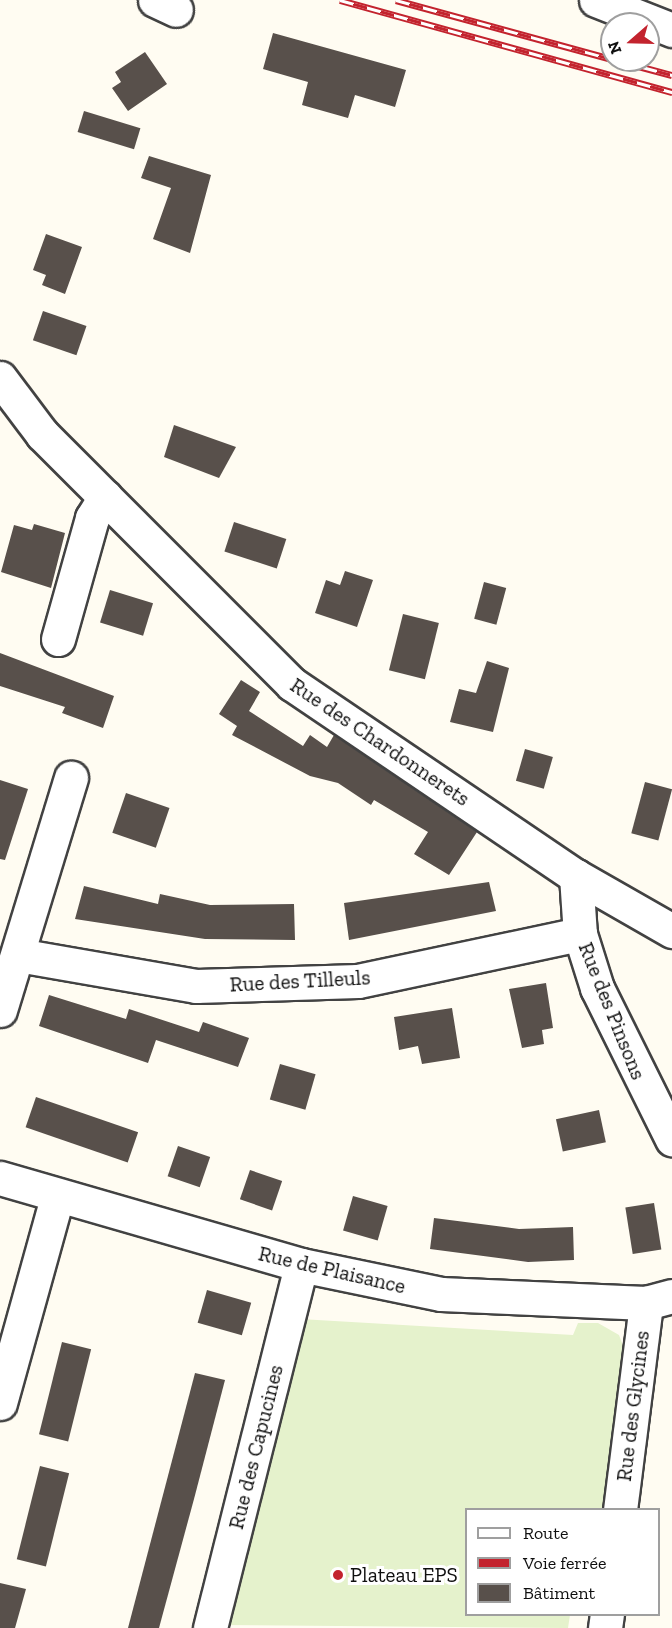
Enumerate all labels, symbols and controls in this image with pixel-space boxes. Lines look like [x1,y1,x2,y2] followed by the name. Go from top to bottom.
[600,12,660,72] north arrow
[603,39,626,57] text: N
[286,673,474,811] street label: Rue des Chardonnerets
[573,939,651,1083] street label: Rue des Pinsons
[229,965,371,997] street label: Rue des Tilleuls
[256,1241,408,1299] street label: Rue de Plaisance
[611,1329,655,1483] street label: Rue des Glycines
[223,1362,289,1532] street label: Rue des Capucines
[465,1508,660,1616] legend
[523,1522,568,1544] text: Route
[523,1552,606,1574] text: Voie ferrée
[350,1562,458,1588] place label: Plateau EPS
[331,1568,345,1582] marker: Plateau EPS
[523,1582,595,1604] text: Bâtiment

